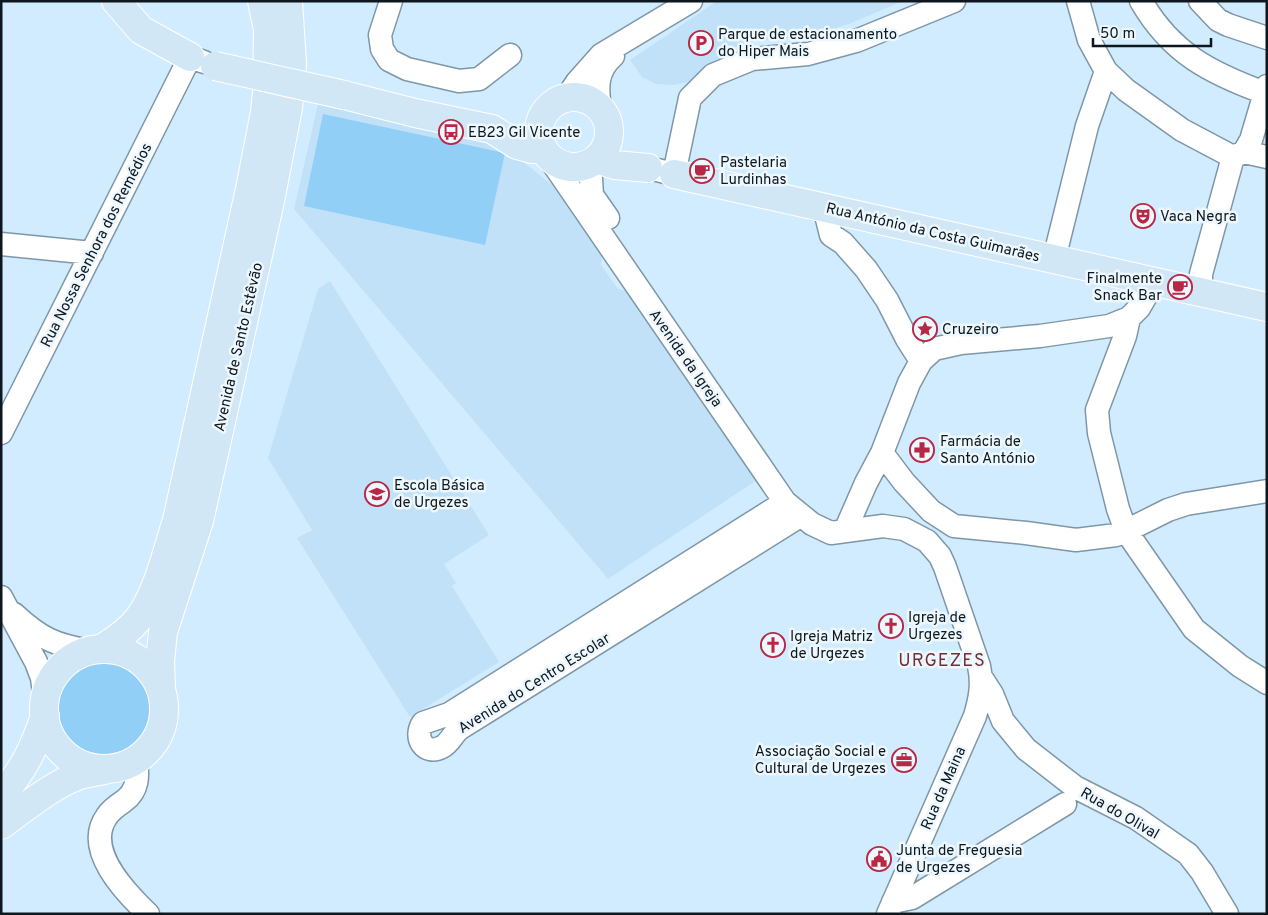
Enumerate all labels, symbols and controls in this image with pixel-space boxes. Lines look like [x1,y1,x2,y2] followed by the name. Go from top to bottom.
[1093,15,1210,47] scale bar
[1100,25,1135,44] text: 50 m
[718,26,897,62] place label: Parque de estacionamento do Hiper Mais
[688,30,714,56] parking icon: Parque de estacionamento do Hiper Mais
[438,119,464,145] bus stop icon: EB23 Gil Vicente
[468,124,580,143] place label: EB23 Gil Vicente
[37,140,157,351] street label: Rua Nossa Senhora dos Remédios
[720,154,787,190] place label: Pastelaria Lurdinhas
[689,158,715,184] cafe icon: Pastelaria Lurdinhas
[824,200,1042,267] street label: Rua António da Costa Guimarães
[1130,203,1156,229] theatre icon: Vaca Negra
[1160,208,1237,227] place label: Vaca Negra
[211,261,268,434] street label: Avenida de Santo Estêvão
[1086,270,1162,306] place label: Finalmente Snack Bar
[1167,274,1193,300] cafe icon: Finalmente Snack Bar
[644,306,726,412] street label: Avenida da Igreja
[912,316,938,342] place icon: Cruzeiro
[942,321,999,340] place label: Cruzeiro
[940,433,1035,469] place label: Farmácia de Santo António
[909,437,935,463] pharmacy icon: Farmácia de Santo António
[394,477,485,513] place label: Escola Básica de Urgezes
[364,481,390,507] school or university icon: Escola Básica de Urgezes
[908,609,966,645] place label: Igreja de Urgezes
[878,613,904,639] church icon: Igreja de Urgezes
[790,628,873,664] place label: Igreja Matriz de Urgezes
[455,630,614,739] street label: Avenida do Centro Escolar
[760,632,786,658] church icon: Igreja Matriz de Urgezes
[898,650,986,673] district label: URGEZES
[755,743,886,779] place label: Associação Social e Cultural de Urgezes
[918,744,971,833] street label: Rua da Maina
[891,747,917,773] office icon: Associação Social e Cultural de Urgezes
[1076,784,1162,845] street label: Rua do Olival
[896,842,1023,878] place label: Junta de Freguesia de Urgezes
[866,846,892,872] public building icon: Junta de Freguesia de Urgezes

